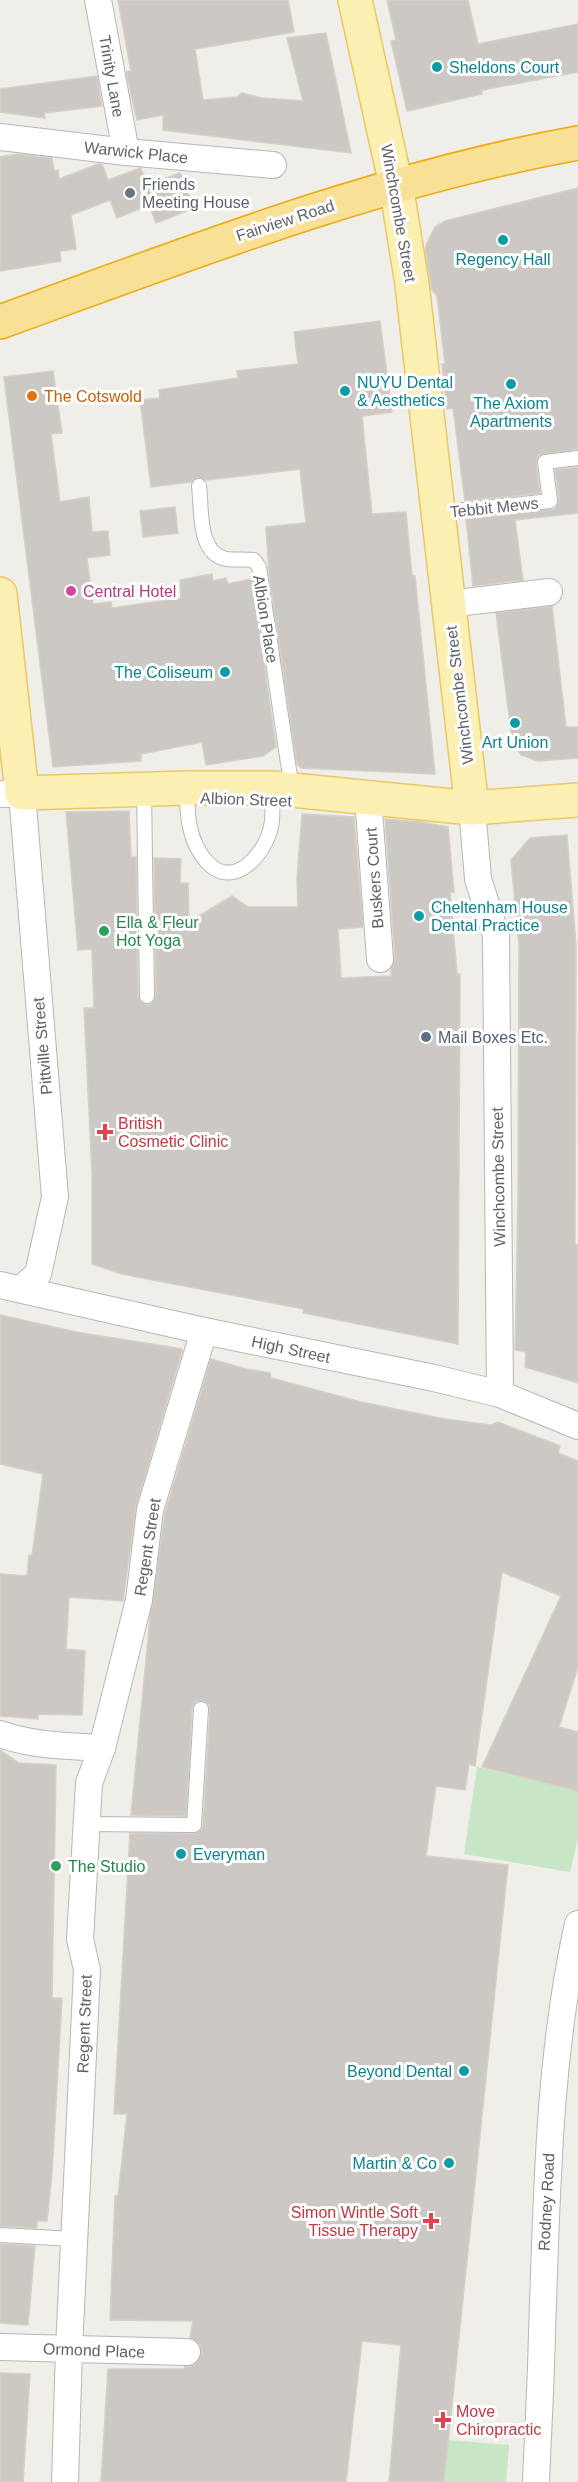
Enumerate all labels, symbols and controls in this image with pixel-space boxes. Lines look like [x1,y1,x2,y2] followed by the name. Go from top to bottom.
[96,34,127,119] street label: Trinity Lane
[449,59,560,76] place label: Sheldons Court
[430,60,444,74] marker: Sheldons Court
[83,139,189,166] street label: Warwick Place
[378,143,419,284] street label: Winchcombe Street
[142,176,250,211] place label: Friends Meeting House
[123,186,137,200] marker: Friends Meeting House
[234,197,336,244] street label: Fairview Road
[496,233,510,247] marker: Regency Hall
[455,251,551,268] place label: Regency Hall
[357,374,453,409] place label: NUYU Dental & Aesthetics
[504,377,518,391] marker: The Axiom Apartments
[338,384,352,398] marker: NUYU Dental & Aesthetics
[44,388,142,405] place label: The Cotswold
[25,389,39,403] marker: The Cotswold
[470,395,552,430] place label: The Axiom Apartments
[449,494,539,521] street label: Tebbit Mews
[250,574,281,664] street label: Albion Place
[83,583,176,600] place label: Central Hotel
[64,584,78,598] marker: Central Hotel
[442,624,476,765] street label: Winchcombe Street
[114,664,213,681] place label: The Coliseum
[218,665,232,679] marker: The Coliseum
[508,716,522,730] marker: Art Union
[482,734,548,751] place label: Art Union
[200,789,293,810] street label: Albion Street
[362,826,387,929] street label: Buskers Court
[431,899,568,934] place label: Cheltenham House Dental Practice
[412,909,426,923] marker: Cheltenham House Dental Practice
[116,914,199,949] place label: Ella & Fleur Hot Yoga
[97,924,111,938] marker: Ella & Fleur Hot Yoga
[30,996,55,1095] street label: Pittville Street
[438,1029,548,1046] place label: Mail Boxes Etc.
[419,1030,433,1044] marker: Mail Boxes Etc.
[489,1106,508,1247] street label: Winchcombe Street
[118,1115,228,1150] place label: British Cosmetic Clinic
[96,1123,114,1141] marker: British Cosmetic Clinic
[250,1333,332,1366] street label: High Street
[131,1496,164,1597] street label: Regent Street
[193,1846,265,1863] place label: Everyman
[174,1847,188,1861] marker: Everyman
[68,1858,145,1875] place label: The Studio
[49,1859,63,1873] marker: The Studio
[74,1974,95,2074] street label: Regent Street
[347,2063,452,2080] place label: Beyond Dental
[457,2064,471,2078] marker: Beyond Dental
[535,2153,558,2251] street label: Rodney Road
[353,2155,437,2172] place label: Martin & Co
[442,2156,456,2170] marker: Martin & Co
[291,2204,419,2239] place label: Simon Wintle Soft Tissue Therapy
[422,2212,440,2230] marker: Simon Wintle Soft Tissue Therapy
[43,2340,145,2361] street label: Ormond Place
[456,2403,541,2438] place label: Move Chiropractic
[434,2411,452,2429] marker: Move Chiropractic

